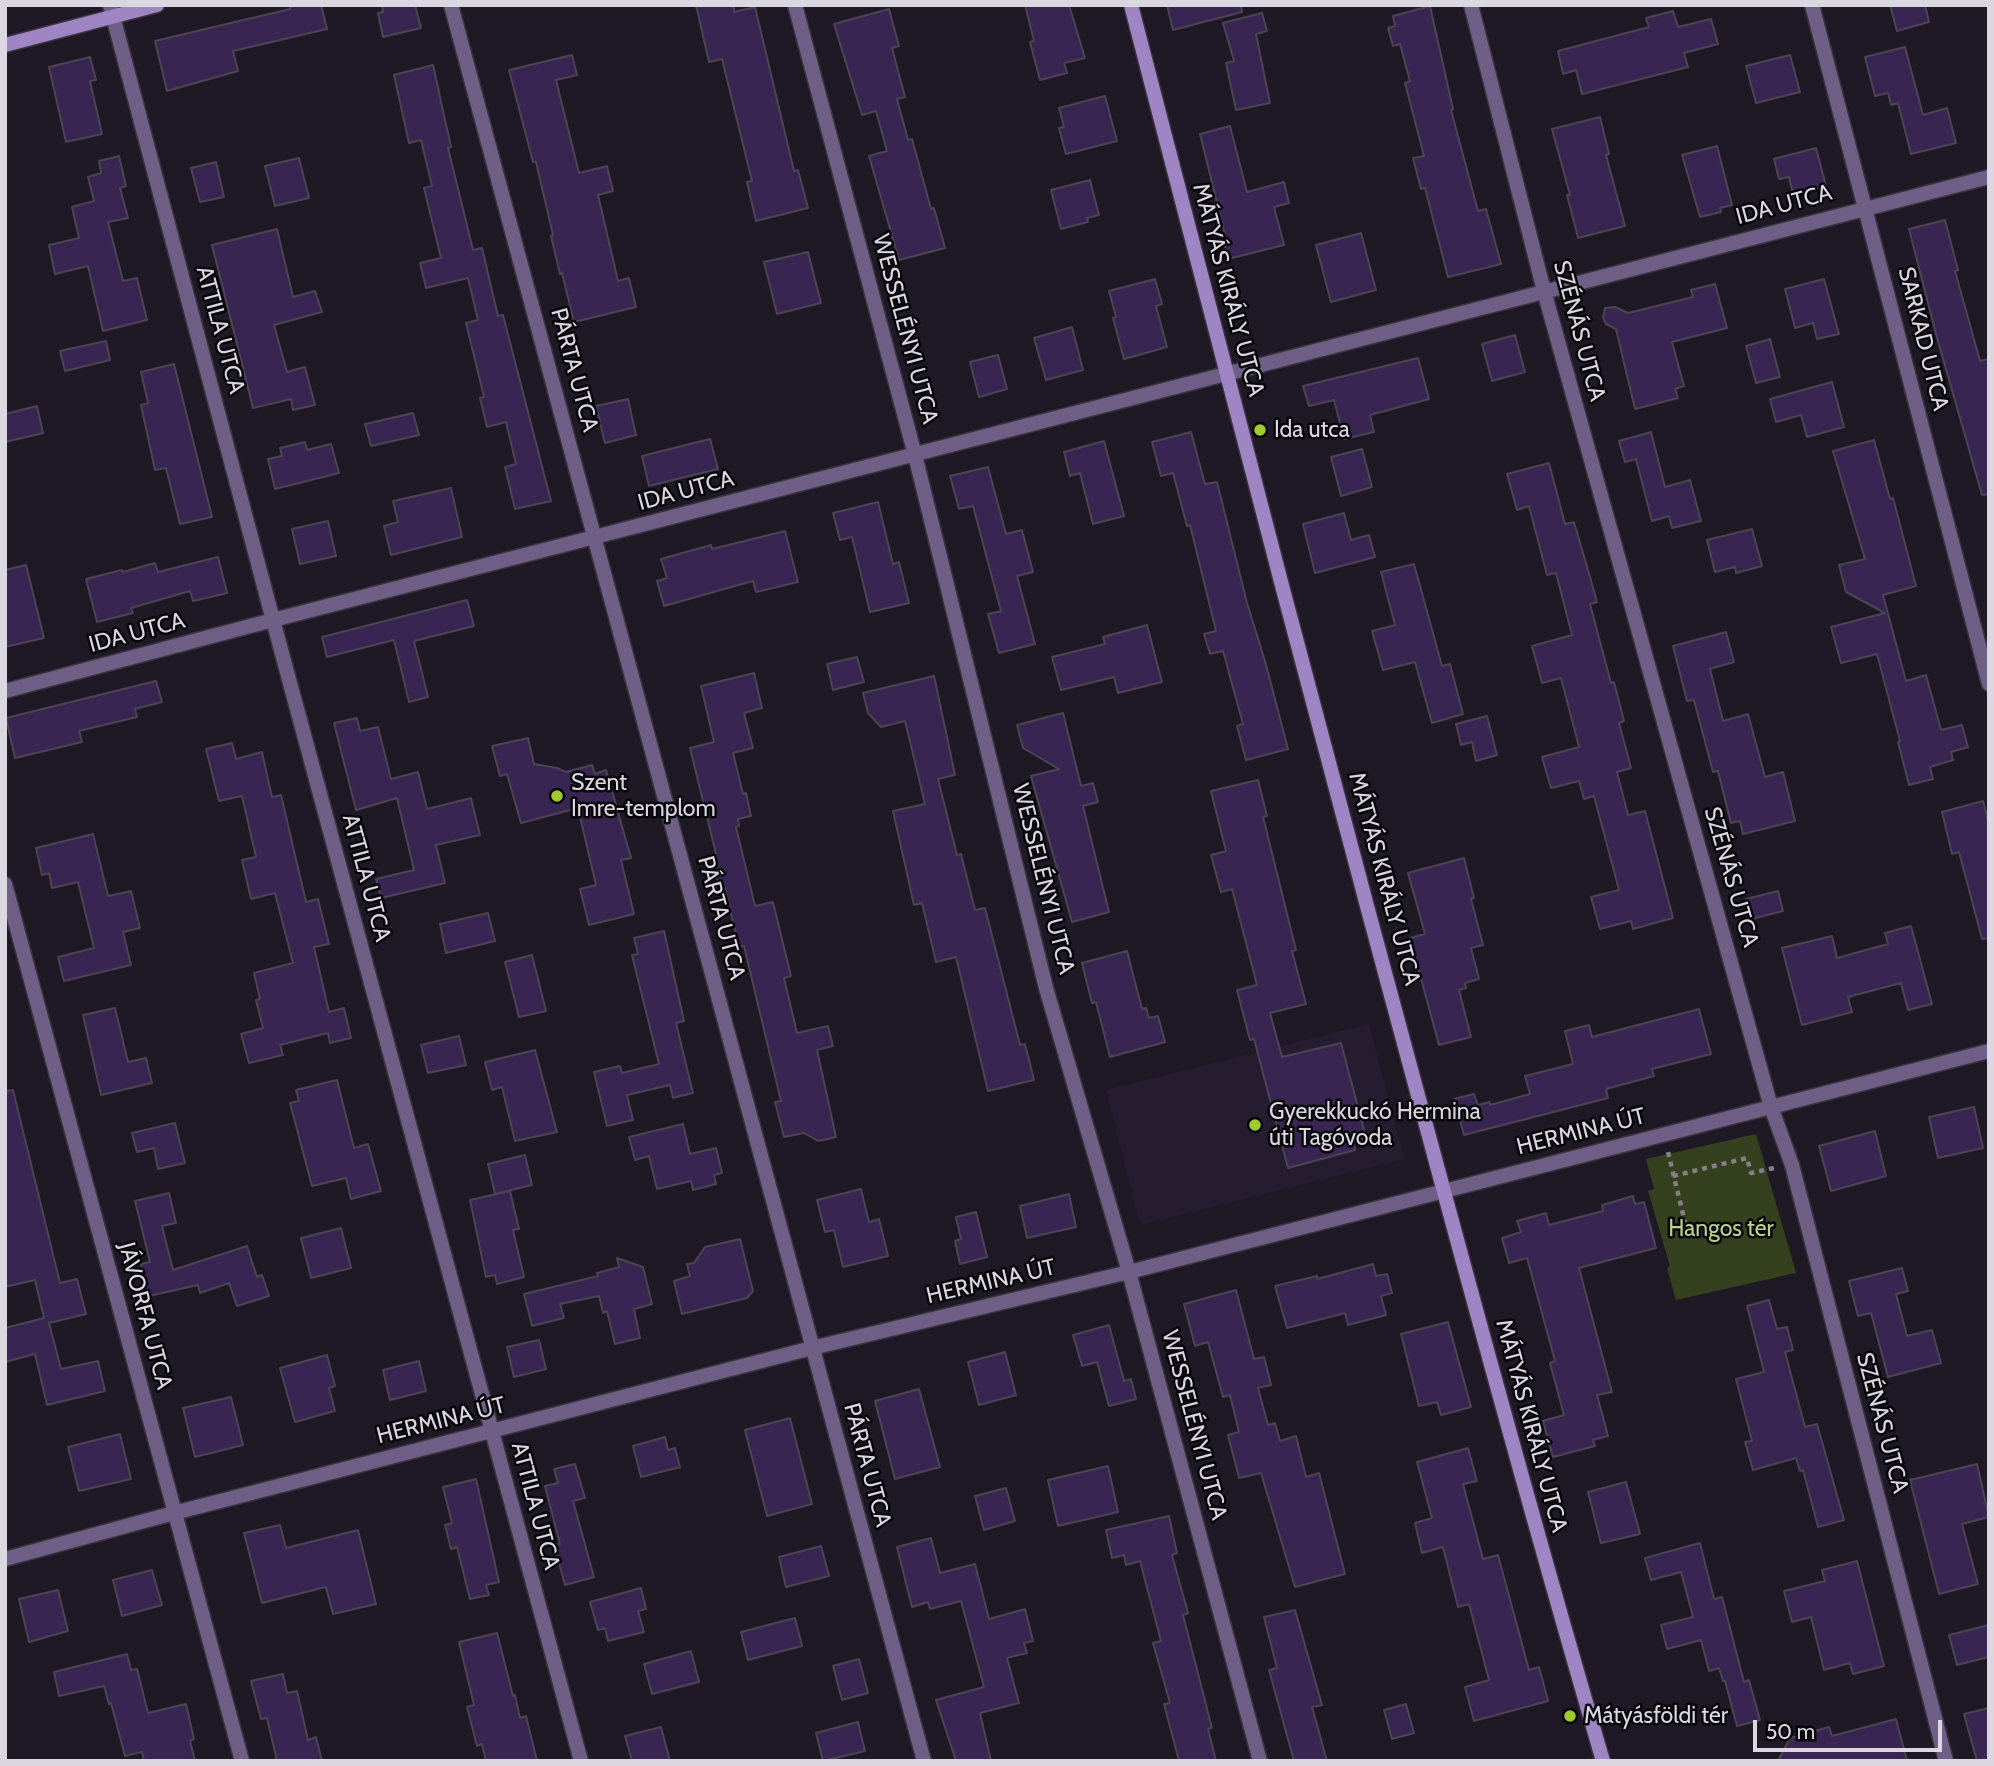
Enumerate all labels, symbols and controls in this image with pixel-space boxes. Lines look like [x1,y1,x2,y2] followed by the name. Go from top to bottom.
[1733,179,1835,231] street label: IDA UTCA
[1186,181,1270,399] street label: MÁTYÁS KIRÁLY UTCA
[866,231,944,427] street label: WESSELÉNYI UTCA
[1547,258,1611,404] street label: SZÉNÁS UTCA
[190,263,250,397] street label: ATTILA UTCA
[1892,264,1954,414] street label: SARKAD UTCA
[544,305,604,435] street label: PÁRTA UTCA
[1274,416,1350,444] place label: Ida utca
[1252,422,1268,438] marker: Ida utca
[635,465,737,517] street label: IDA UTCA
[86,607,188,659] street label: IDA UTCA
[571,769,716,823] place label: Szent Imre-templom
[1342,770,1426,988] street label: MÁTYÁS KIRÁLY UTCA
[1006,781,1080,977] street label: WESSELÉNYI UTCA
[549,788,565,804] marker: Szent Imre-templom
[1698,804,1764,950] street label: SZÉNÁS UTCA
[336,811,396,945] street label: ATTILA UTCA
[691,853,751,983] street label: PÁRTA UTCA
[1269,1098,1481,1152] place label: Gyerekkuckó Hermina úti Tagóvoda
[1514,1103,1648,1161] street label: HERMINA ÚT
[1247,1117,1263,1133] marker: Gyerekkuckó Hermina úti Tagóvoda
[1668,1215,1774,1243] park label: Hangos tér
[112,1239,178,1393] street label: JÁVORFA UTCA
[924,1254,1058,1310] street label: HERMINA ÚT
[1489,1317,1573,1535] street label: MÁTYÁS KIRÁLY UTCA
[1155,1327,1233,1523] street label: WESSELÉNYI UTCA
[1850,1350,1914,1496] street label: SZÉNÁS UTCA
[374,1392,508,1450] street label: HERMINA ÚT
[837,1400,897,1530] street label: PÁRTA UTCA
[505,1439,565,1573] street label: ATTILA UTCA
[1584,1702,1728,1730] place label: Mátyásföldi tér
[1756,1706,1945,1750] scale bar
[1562,1708,1578,1724] marker: Mátyásföldi tér
[1766,1719,1815,1744] text: 50 m

